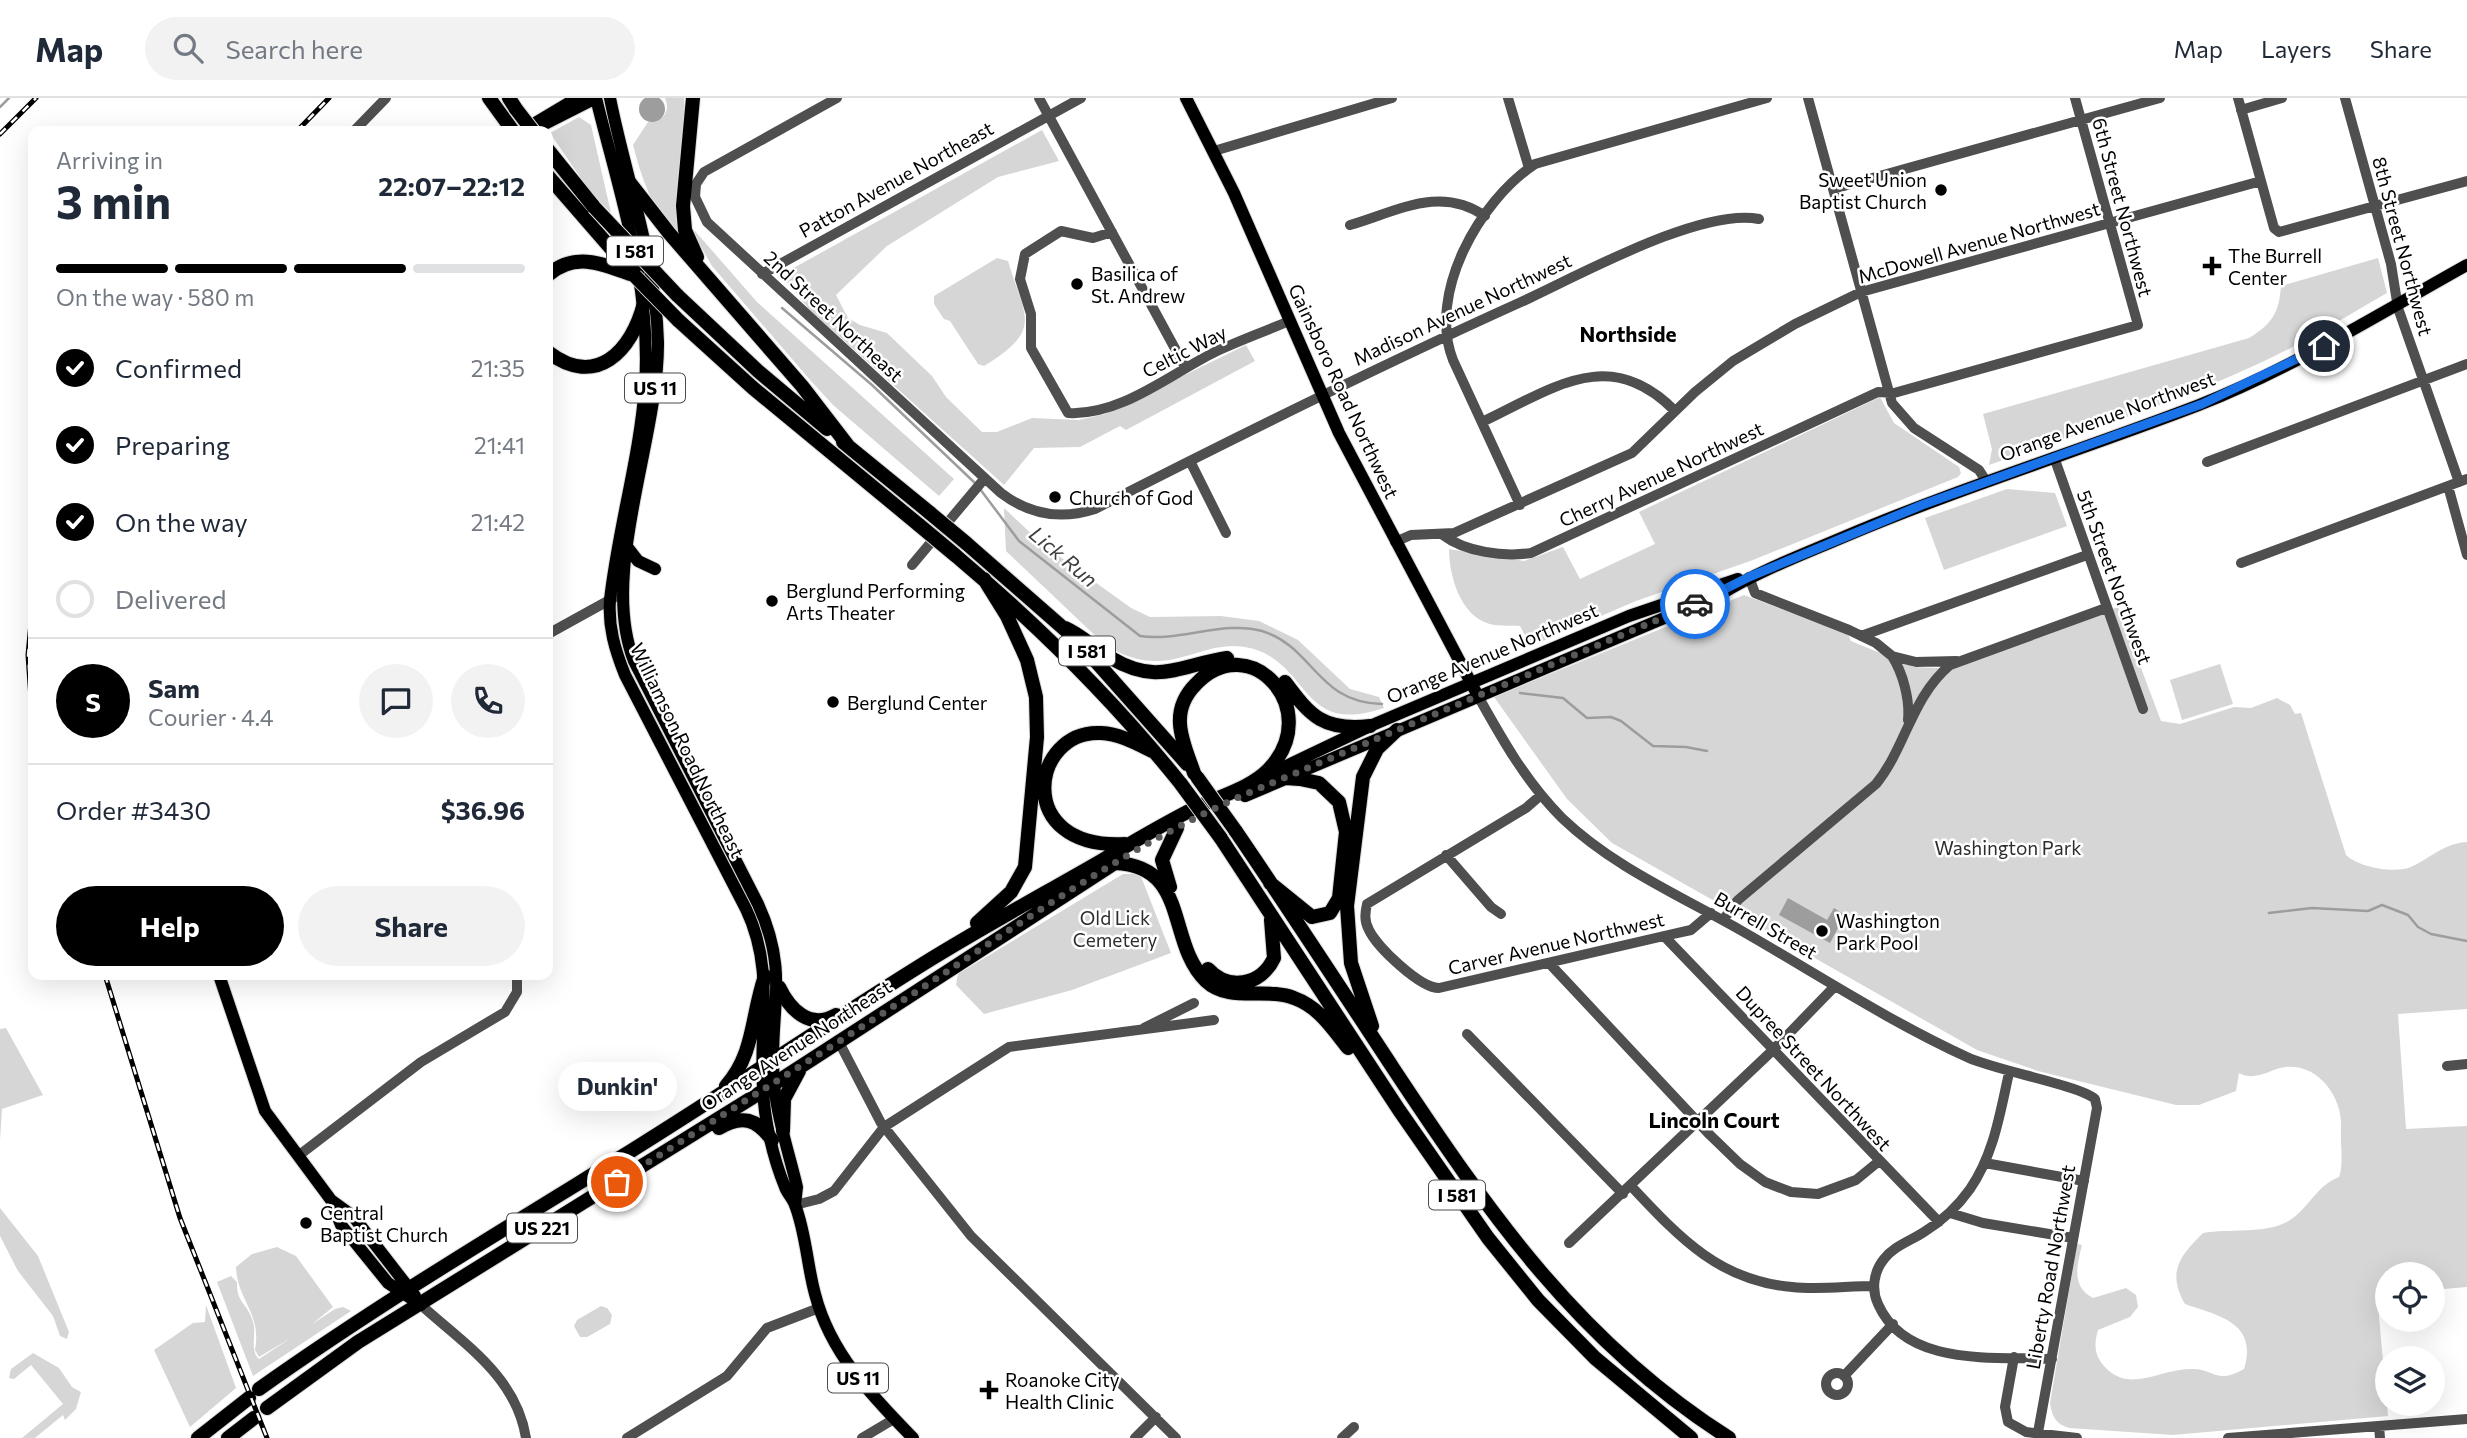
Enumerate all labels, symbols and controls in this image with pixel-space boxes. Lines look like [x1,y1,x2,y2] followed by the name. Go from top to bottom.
[145,17,635,80] search box
[35,28,103,69] text: Map
[169,29,207,67] icon: search
[225,33,363,64] text: Search here
[2174,34,2223,63] text: Map
[2261,34,2332,63] text: Layers
[2370,34,2432,63] text: Share
[2088,115,2158,299] street label: 6th Street Northwest
[795,116,997,242] street label: Patton Avenue Northeast
[56,146,163,174] text: Arriving in
[2368,154,2438,338] street label: 8th Street Northwest
[1799,168,1927,213] place label: Sweet Union Baptist Church
[378,170,525,201] text: 22:07–22:12
[56,172,171,228] text: 3 min
[1933,182,1949,198] marker: Sweet Union Baptist Church
[1855,196,2103,288] street label: McDowell Avenue Northwest
[607,236,663,266] road number: I 581
[2228,244,2322,289] place label: The Burrell Center
[760,246,908,386] street label: 2nd Street Northeast
[1349,248,1575,370] street label: Madison Avenue Northwest
[2202,256,2222,276] marker: The Burrell Center
[1091,262,1185,307] place label: Basilica of St. Andrew
[1069,276,1085,292] marker: Basilica of St. Andrew
[1284,280,1404,502] street label: Gainsboro Road Northwest
[56,283,254,311] text: On the way · 580 m
[2294,316,2354,376] pin
[1138,320,1230,382] street label: Celtic Way
[1580,321,1676,346] district label: Northside
[2305,327,2343,365] icon: home
[56,349,94,387] icon: check
[115,352,242,383] text: Confirmed
[471,354,525,382] text: 21:35
[1996,366,2218,466] street label: Orange Avenue Northwest
[625,374,685,402] road number: US 11
[1555,416,1767,531] street label: Cherry Avenue Northwest
[56,426,94,464] icon: check
[115,429,230,460] text: Preparing
[474,431,525,459] text: 21:41
[1069,486,1193,509] place label: Church of God
[2073,487,2157,667] street label: 5th Street Northwest
[1047,489,1063,505] marker: Church of God
[56,503,94,541] icon: check
[115,506,248,537] text: On the way
[471,508,525,536] text: 21:42
[1025,520,1103,592] water label: Lick Run
[1660,569,1730,639] courier
[786,579,965,624] place label: Berglund Performing Arts Theater
[115,583,226,614] text: Delivered
[1676,585,1714,623] icon: car
[764,593,780,609] marker: Berglund Performing Arts Theater
[1383,598,1601,708] street label: Orange Avenue Northwest
[1059,636,1115,666] road number: I 581
[626,639,750,861] street label: Williamson Road Northeast
[359,664,433,738] button: chat
[451,664,525,738] button: phone
[148,672,200,703] text: Sam
[85,686,101,717] text: S
[847,691,988,714] place label: Berglund Center
[825,694,841,710] marker: Berglund Center
[148,703,274,731] text: Courier · 4.4
[56,794,211,825] text: Order #3430
[441,794,525,825] text: $36.96
[1934,836,2082,859] park label: Washington Park
[56,886,284,966] button: Help
[298,886,525,966] button: Share
[1711,886,1822,964] street label: Burrell Street
[1073,906,1157,951] park label: Old Lick Cemetery
[1446,907,1667,979] street label: Carver Avenue Northwest
[1836,909,1940,954] place label: Washington Park Pool
[1814,923,1830,939] marker: Washington Park Pool
[696,975,896,1115] street label: Orange Avenue Northeast
[1732,981,1897,1155] street label: Dupree Street Northwest
[558,1063,676,1112] callout: Dunkin'
[577,1072,658,1100] text: Dunkin'
[1648,1107,1780,1132] district label: Lincoln Court
[587,1152,647,1212] pin
[598,1163,636,1201] icon: bag
[2021,1163,2079,1371] street label: Liberty Road Northwest
[1429,1180,1485,1210] road number: I 581
[320,1201,448,1246] place label: Central Baptist Church
[507,1213,577,1242] road number: US 221
[298,1215,314,1231] marker: Central Baptist Church
[2375,1262,2445,1416] map controls
[2375,1262,2445,1332] button: locate
[2375,1346,2445,1416] button: layers
[828,1364,888,1392] road number: US 11
[1005,1368,1120,1413] place label: Roanoke City Health Clinic
[979,1380,999,1400] marker: Roanoke City Health Clinic

